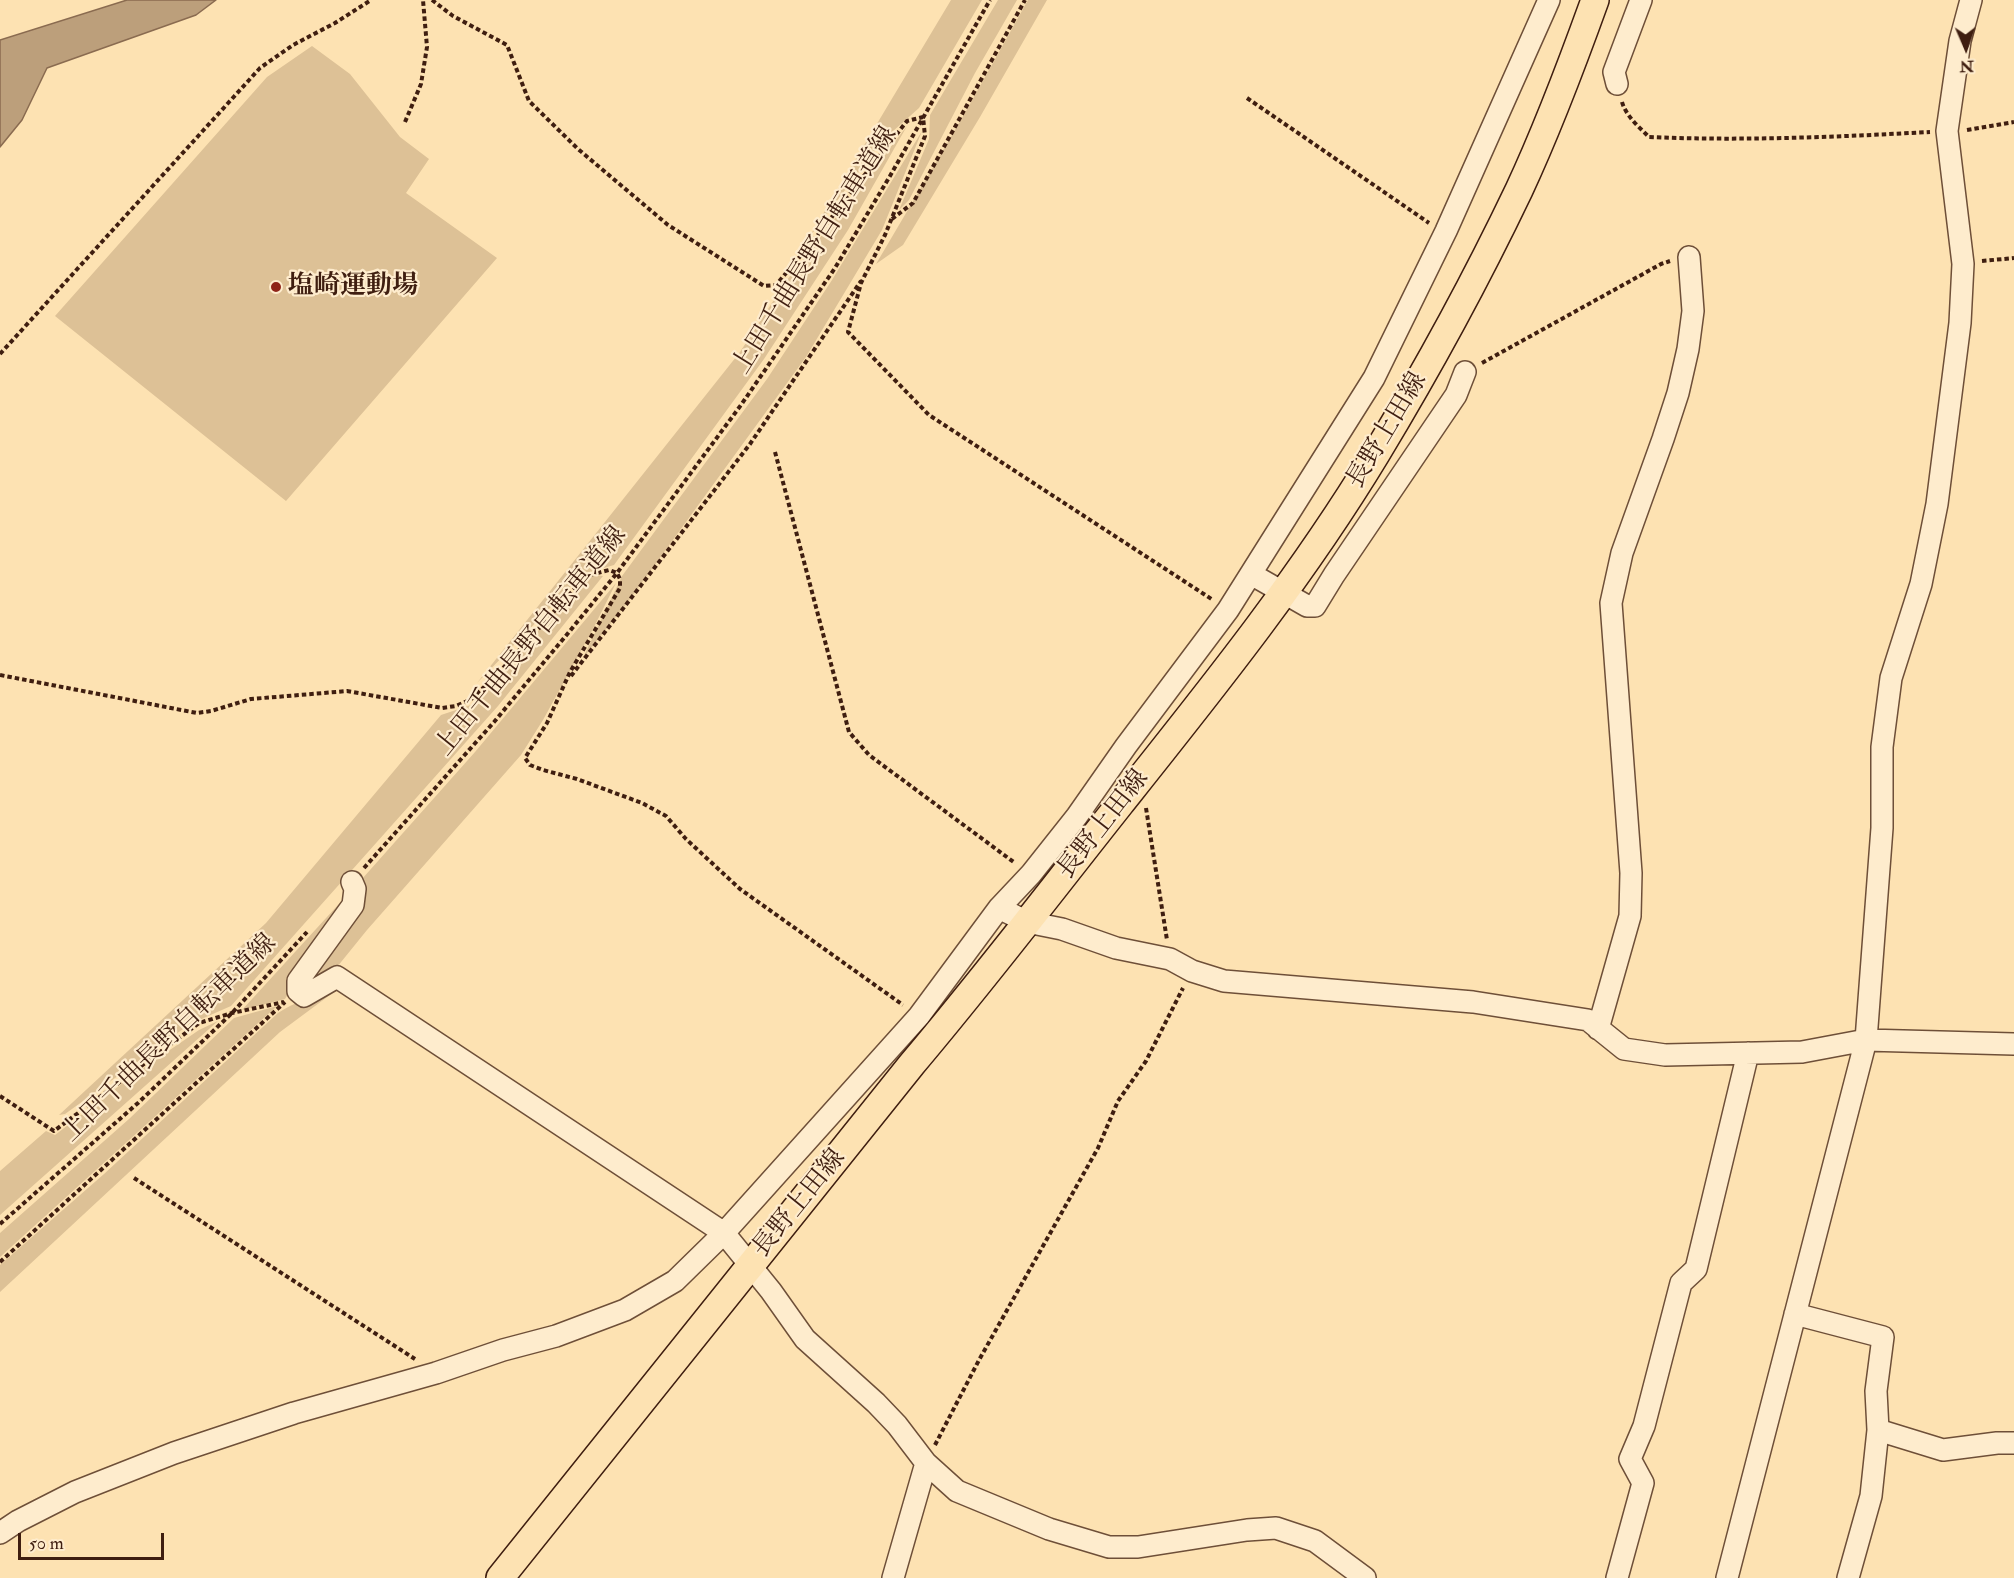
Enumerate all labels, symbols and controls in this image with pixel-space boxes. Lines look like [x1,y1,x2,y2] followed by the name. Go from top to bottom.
[1936,18,1996,78] north arrow
[1959,56,1974,76] text: N
[727,121,905,381] street label: 上田千曲長野自転車道線
[288,271,418,303] place label: 塩崎運動場
[269,280,283,294] marker: 塩崎運動場
[1341,367,1435,495] street label: 長野上田線
[430,521,634,763] street label: 上田千曲長野自転車道線
[1052,764,1156,886] street label: 長野上田線
[56,928,284,1150] street label: 上田千曲長野自転車道線
[747,1144,853,1264] street label: 長野上田線
[21,1521,166,1559] scale bar
[29,1532,64,1555] text: 50 m

